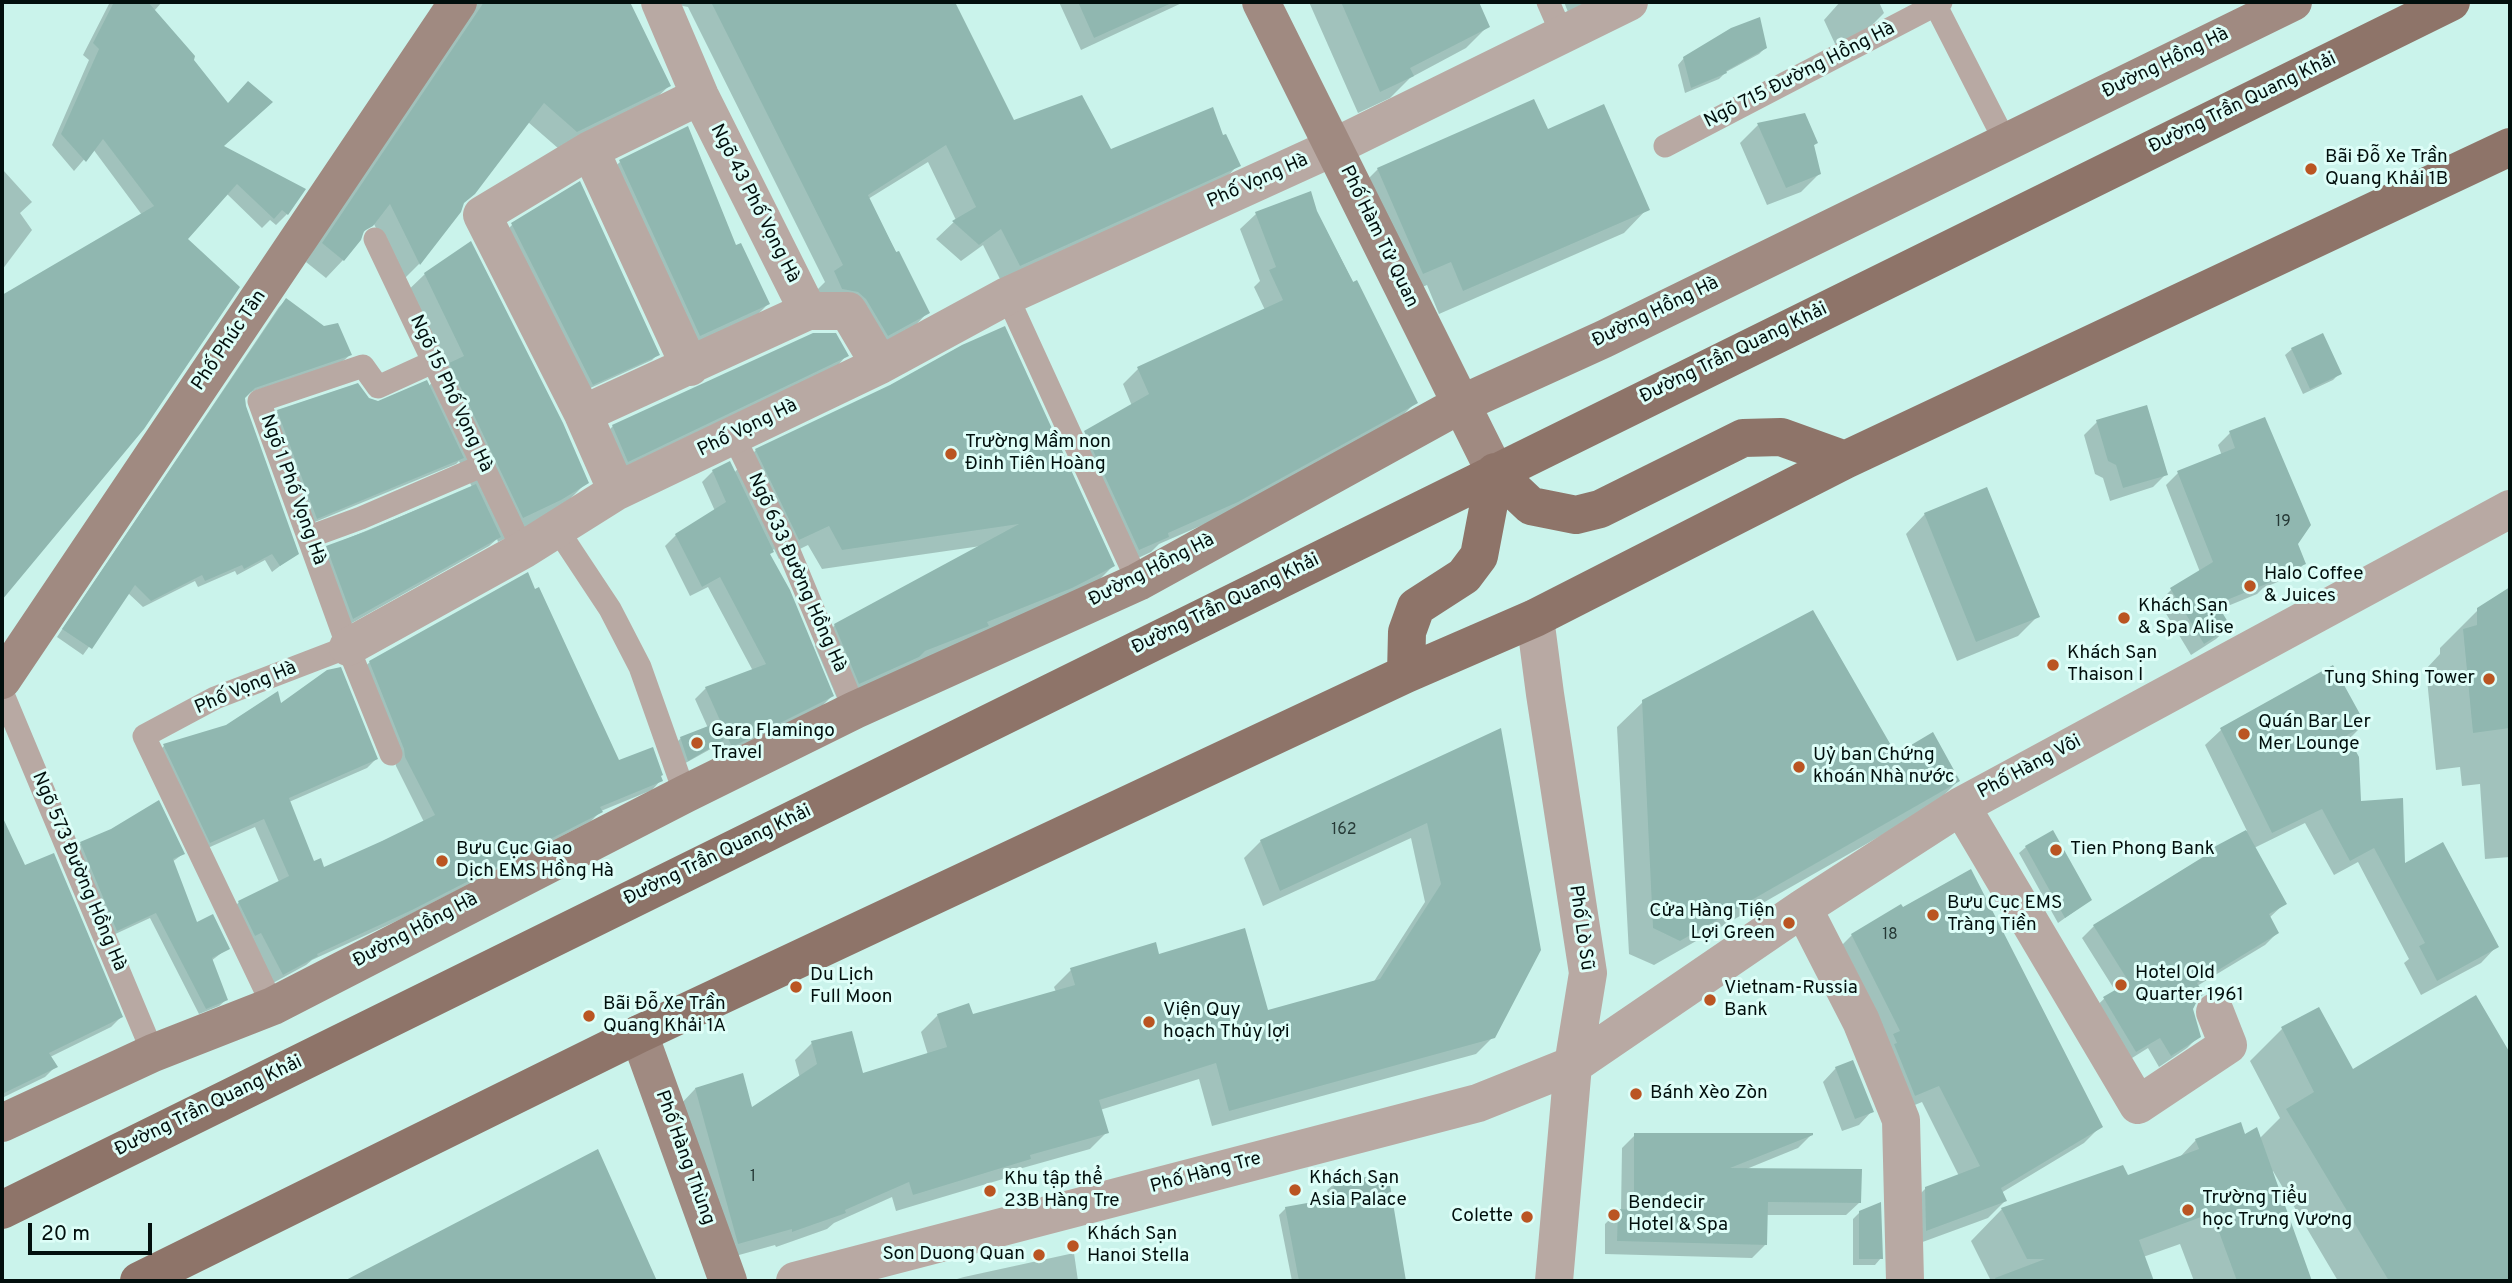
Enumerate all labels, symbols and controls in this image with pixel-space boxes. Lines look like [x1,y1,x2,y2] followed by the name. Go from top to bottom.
[1701,18,1899,134] street label: Ngõ 715 Đường Hồng Hà
[2099,24,2233,104] street label: Đường Hồng Hà
[2146,49,2340,159] street label: Đường Trần Quang Khải
[704,121,804,287] street label: Ngõ 43 Phố Vọng Hà
[2325,147,2448,191] place label: Bãi Đỗ Xe Trần Quang Khải 1B
[1204,150,1312,214] street label: Phố Vọng Hà
[2303,161,2319,177] marker: Bãi Đỗ Xe Trần Quang Khải 1B
[1334,162,1422,312] street label: Phố Hàm Tử Quan
[1589,273,1723,353] street label: Đường Hồng Hà
[188,286,272,396] street label: Phố Phúc Tân
[1637,299,1831,409] street label: Đường Trần Quang Khải
[404,312,496,476] street label: Ngõ 15 Phố Vọng Hà
[694,395,802,463] street label: Phố Vọng Hà
[254,411,330,569] street label: Ngõ 1 Phố Vọng Hà
[965,432,1111,476] place label: Trường Mầm non Đinh Tiên Hoàng
[943,446,959,462] marker: Trường Mầm non Đinh Tiên Hoàng
[742,470,850,676] street label: Ngõ 633 Đường Hồng Hà
[2275,513,2291,533] house number: 19
[1085,530,1219,612] street label: Đường Hồng Hà
[1129,550,1323,660] street label: Đường Trần Quang Khải
[2264,564,2363,608] place label: Halo Coffee & Juices
[2242,578,2258,594] marker: Halo Coffee & Juices
[2138,596,2234,640] place label: Khách Sạn & Spa Alise
[2116,610,2132,626] marker: Khách Sạn & Spa Alise
[2067,643,2157,687] place label: Khách Sạn Thaison I
[192,657,300,721] street label: Phố Vọng Hà
[2045,657,2061,673] marker: Khách Sạn Thaison I
[2324,668,2475,690] place label: Tung Shing Tower
[2481,671,2497,687] marker: Tung Shing Tower
[2258,712,2371,756] place label: Quán Bar Ler Mer Lounge
[711,721,835,765] place label: Gara Flamingo Travel
[2236,726,2252,742] marker: Quán Bar Ler Mer Lounge
[1974,731,2086,805] street label: Phố Hàng Vôi
[689,735,705,751] marker: Gara Flamingo Travel
[1813,745,1954,789] place label: Uỷ ban Chứng khoán Nhà nước
[1791,759,1807,775] marker: Uỷ ban Chứng khoán Nhà nước
[26,769,130,975] street label: Ngõ 573 Đường Hồng Hà
[621,801,815,911] street label: Đường Trần Quang Khải
[1331,821,1357,841] house number: 162
[456,839,614,883] place label: Bưu Cục Giao Dịch EMS Hồng Hà
[2070,839,2215,861] place label: Tien Phong Bank
[2048,842,2064,858] marker: Tien Phong Bank
[434,853,450,869] marker: Bưu Cục Giao Dịch EMS Hồng Hà
[1563,884,1597,972] street label: Phố Lò Sũ
[350,889,482,973] street label: Đường Hồng Hà
[1947,893,2062,937] place label: Bưu Cục EMS Tràng Tiền
[1649,901,1775,945] place label: Cửa Hàng Tiện Lợi Green
[1925,907,1941,923] marker: Bưu Cục EMS Tràng Tiền
[1781,915,1797,931] marker: Cửa Hàng Tiện Lợi Green
[1882,926,1898,946] house number: 18
[2135,963,2244,1007] place label: Hotel Old Quarter 1961
[810,965,893,1009] place label: Du Lịch Full Moon
[2113,977,2129,993] marker: Hotel Old Quarter 1961
[1724,978,1858,1022] place label: Vietnam-Russia Bank
[788,979,804,995] marker: Du Lịch Full Moon
[1702,992,1718,1008] marker: Vietnam-Russia Bank
[603,994,726,1038] place label: Bãi Đỗ Xe Trần Quang Khải 1A
[1163,1000,1290,1044] place label: Viện Quy hoạch Thủy lợi
[581,1008,597,1024] marker: Bãi Đỗ Xe Trần Quang Khải 1A
[1141,1014,1157,1030] marker: Viện Quy hoạch Thủy lợi
[112,1052,306,1162] street label: Đường Trần Quang Khải
[1650,1083,1768,1105] place label: Bánh Xèo Zòn
[1628,1086,1644,1102] marker: Bánh Xèo Zòn
[649,1088,719,1228] street label: Phố Hàng Thùng
[1148,1148,1264,1200] street label: Phố Hàng Tre
[750,1168,756,1188] house number: 1
[1309,1168,1407,1212] place label: Khách Sạn Asia Palace
[1004,1169,1120,1213] place label: Khu tập thể 23B Hàng Tre
[1287,1182,1303,1198] marker: Khách Sạn Asia Palace
[982,1183,998,1199] marker: Khu tập thể 23B Hàng Tre
[2202,1188,2352,1232] place label: Trường Tiểu học Trưng Vương
[1628,1193,1728,1237] place label: Bendecir Hotel & Spa
[2180,1202,2196,1218] marker: Trường Tiểu học Trưng Vương
[1451,1206,1513,1228] place label: Colette
[1606,1207,1622,1223] marker: Bendecir Hotel & Spa
[1519,1209,1535,1225] marker: Colette
[32,1210,156,1254] scale bar
[41,1221,90,1248] text: 20 m
[1087,1224,1189,1268] place label: Khách Sạn Hanoi Stella
[1065,1238,1081,1254] marker: Khách Sạn Hanoi Stella
[882,1244,1025,1266] place label: Son Duong Quan
[1031,1247,1047,1263] marker: Son Duong Quan

